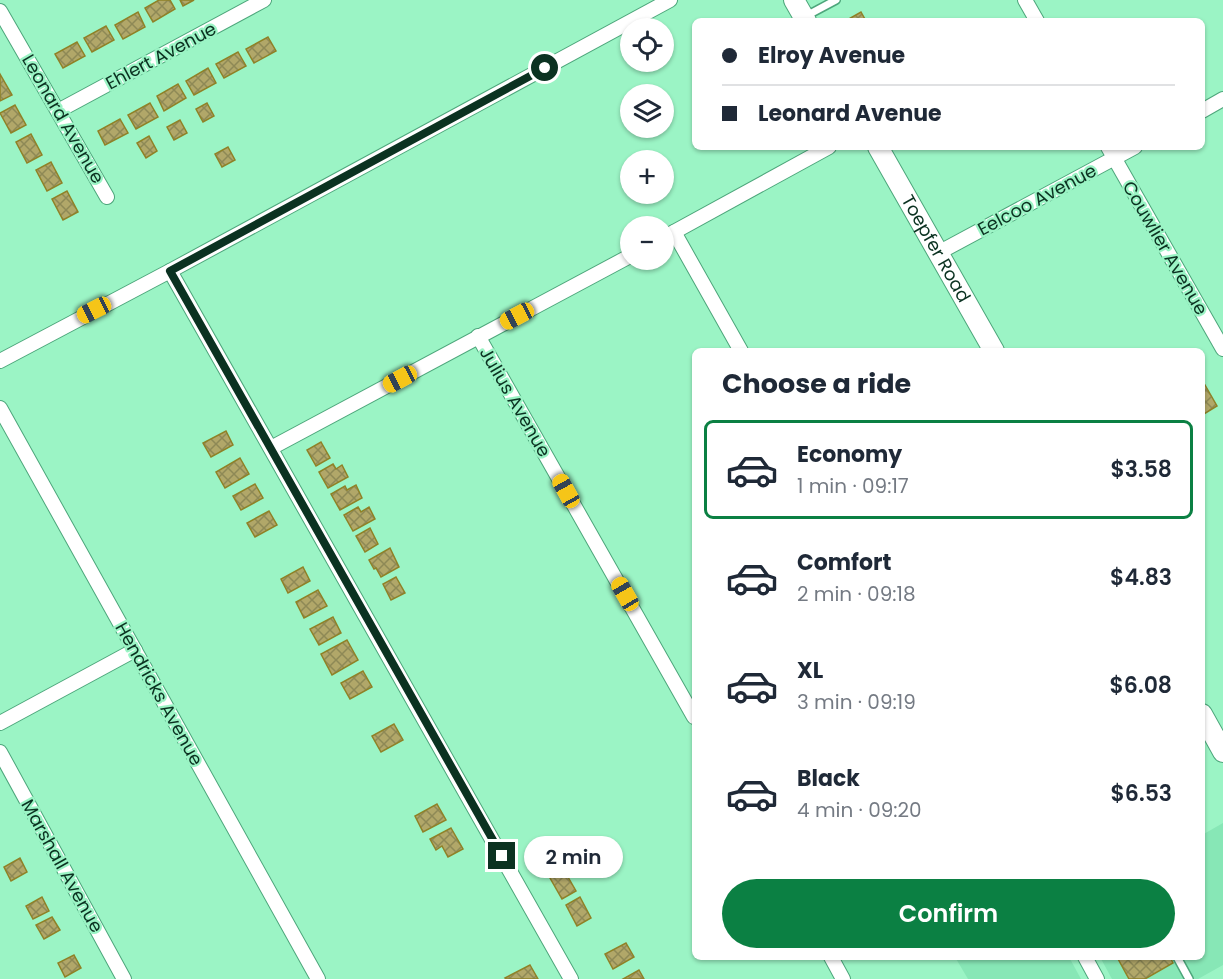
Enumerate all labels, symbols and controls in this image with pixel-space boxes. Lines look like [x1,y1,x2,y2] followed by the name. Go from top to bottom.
[101,16,221,95] street label: Ehlert Avenue
[620,18,674,270] map controls
[620,18,674,72] button: locate
[758,40,905,71] text: Elroy Avenue
[16,50,111,188] street label: Leonard Avenue
[531,54,558,81] route start
[620,84,674,138] button: layers
[758,98,942,129] text: Leonard Avenue
[620,150,674,204] button: +
[973,158,1101,241] street label: Eelcoo Avenue
[1117,176,1214,319] street label: Couwlier Avenue
[896,190,977,307] street label: Toepfer Road
[620,216,674,270] button: −
[74,294,114,326] car
[497,300,537,332] car
[474,342,557,461] street label: Julius Avenue
[380,363,420,395] car
[722,365,911,402] text: Choose a ride
[797,439,902,470] text: Economy
[725,443,779,497] icon: car
[1110,454,1172,485] text: $3.58
[549,471,583,511] car
[797,472,909,500] text: 1 min · 09:17
[797,547,891,578] text: Comfort
[725,551,779,605] icon: car
[1110,562,1172,593] text: $4.83
[608,574,642,614] car
[797,580,916,608] text: 2 min · 09:18
[110,618,209,770] street label: Hendricks Avenue
[797,655,823,686] text: XL
[725,659,779,713] icon: car
[1109,670,1172,701] text: $6.08
[797,688,916,716] text: 3 min · 09:19
[797,763,860,794] text: Black
[725,767,779,821] icon: car
[1110,778,1172,809] text: $6.53
[15,795,109,937] street label: Marshall Avenue
[797,796,922,824] text: 4 min · 09:20
[523,835,622,877] callout: 2 min
[488,842,515,869] route end
[546,843,601,871] text: 2 min
[722,879,1175,948] button: Confirm

